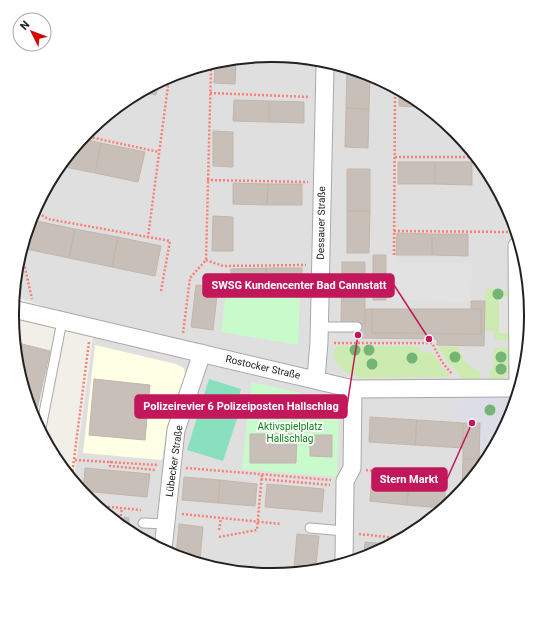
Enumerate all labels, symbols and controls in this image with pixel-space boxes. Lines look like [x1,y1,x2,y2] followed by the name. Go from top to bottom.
[12,12,52,52] north arrow
[18,18,33,33] text: N
[315,186,327,260] street label: Dessauer Straße
[203,274,394,297] callout: SWSG Kundencenter Bad Cannstatt
[211,279,387,292] text: SWSG Kundencenter Bad Cannstatt
[225,353,301,381] street label: Rostocker Straße
[135,395,347,418] callout: Polizeirevier 6 Polizeiposten Hallschlag
[143,400,339,413] text: Polizeirevier 6 Polizeiposten Hallschlag
[258,421,322,444] park label: Aktivspielplatz Hallschlag
[164,425,184,497] street label: Lübecker Straße
[372,468,447,491] callout: Stern Markt
[380,473,439,486] text: Stern Markt

